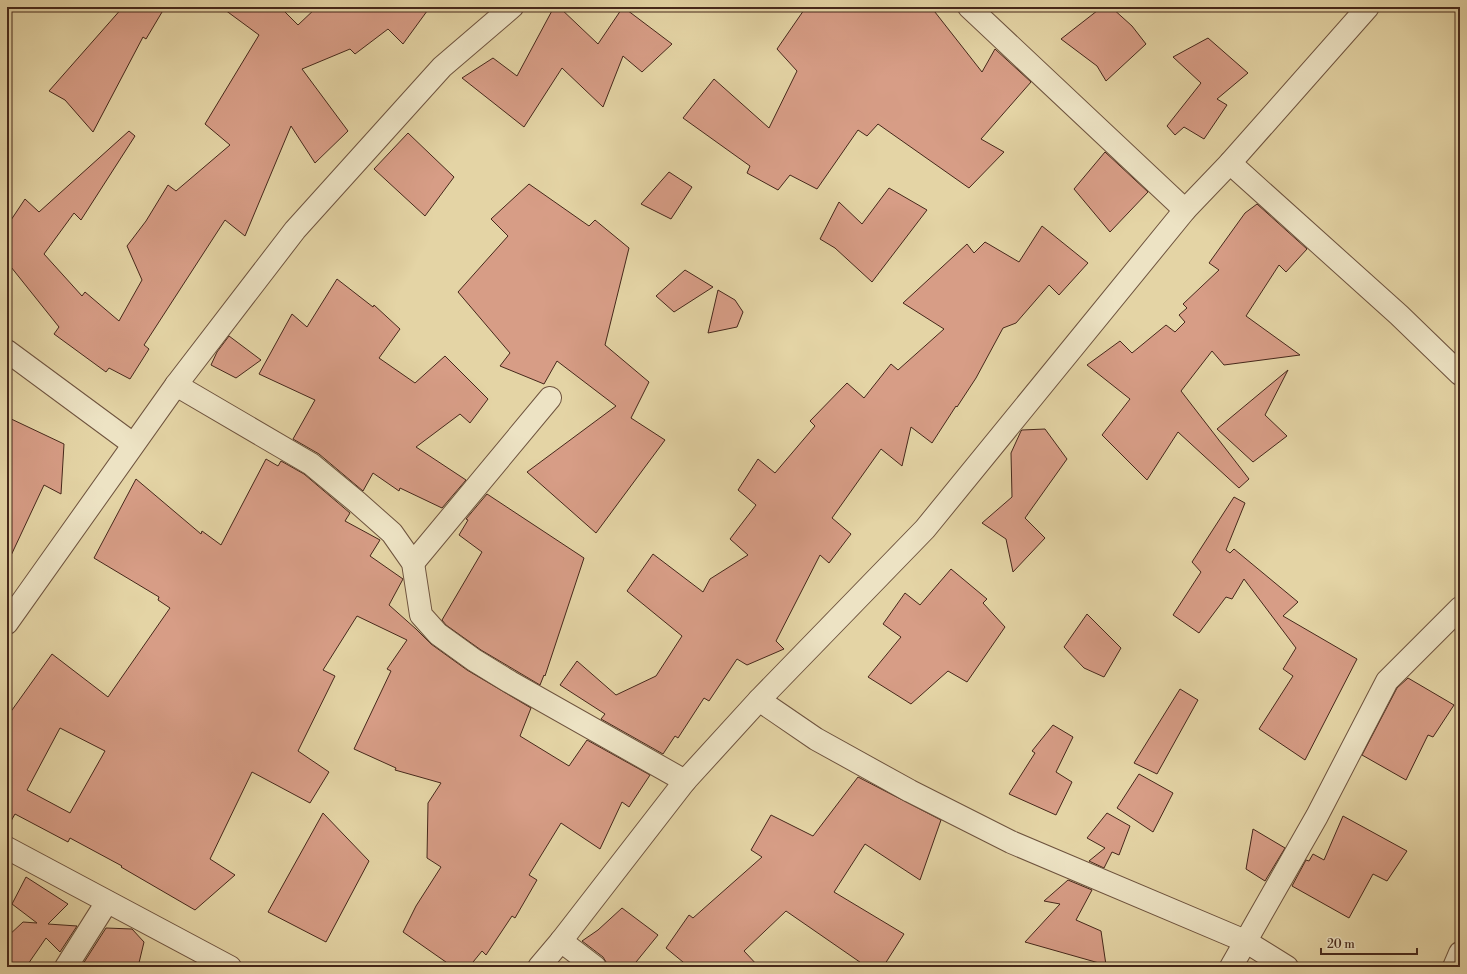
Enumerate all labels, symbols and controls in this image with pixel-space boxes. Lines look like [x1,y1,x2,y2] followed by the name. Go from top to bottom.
[1321,930,1417,956] scale bar
[1327,937,1355,952] text: 20 m

